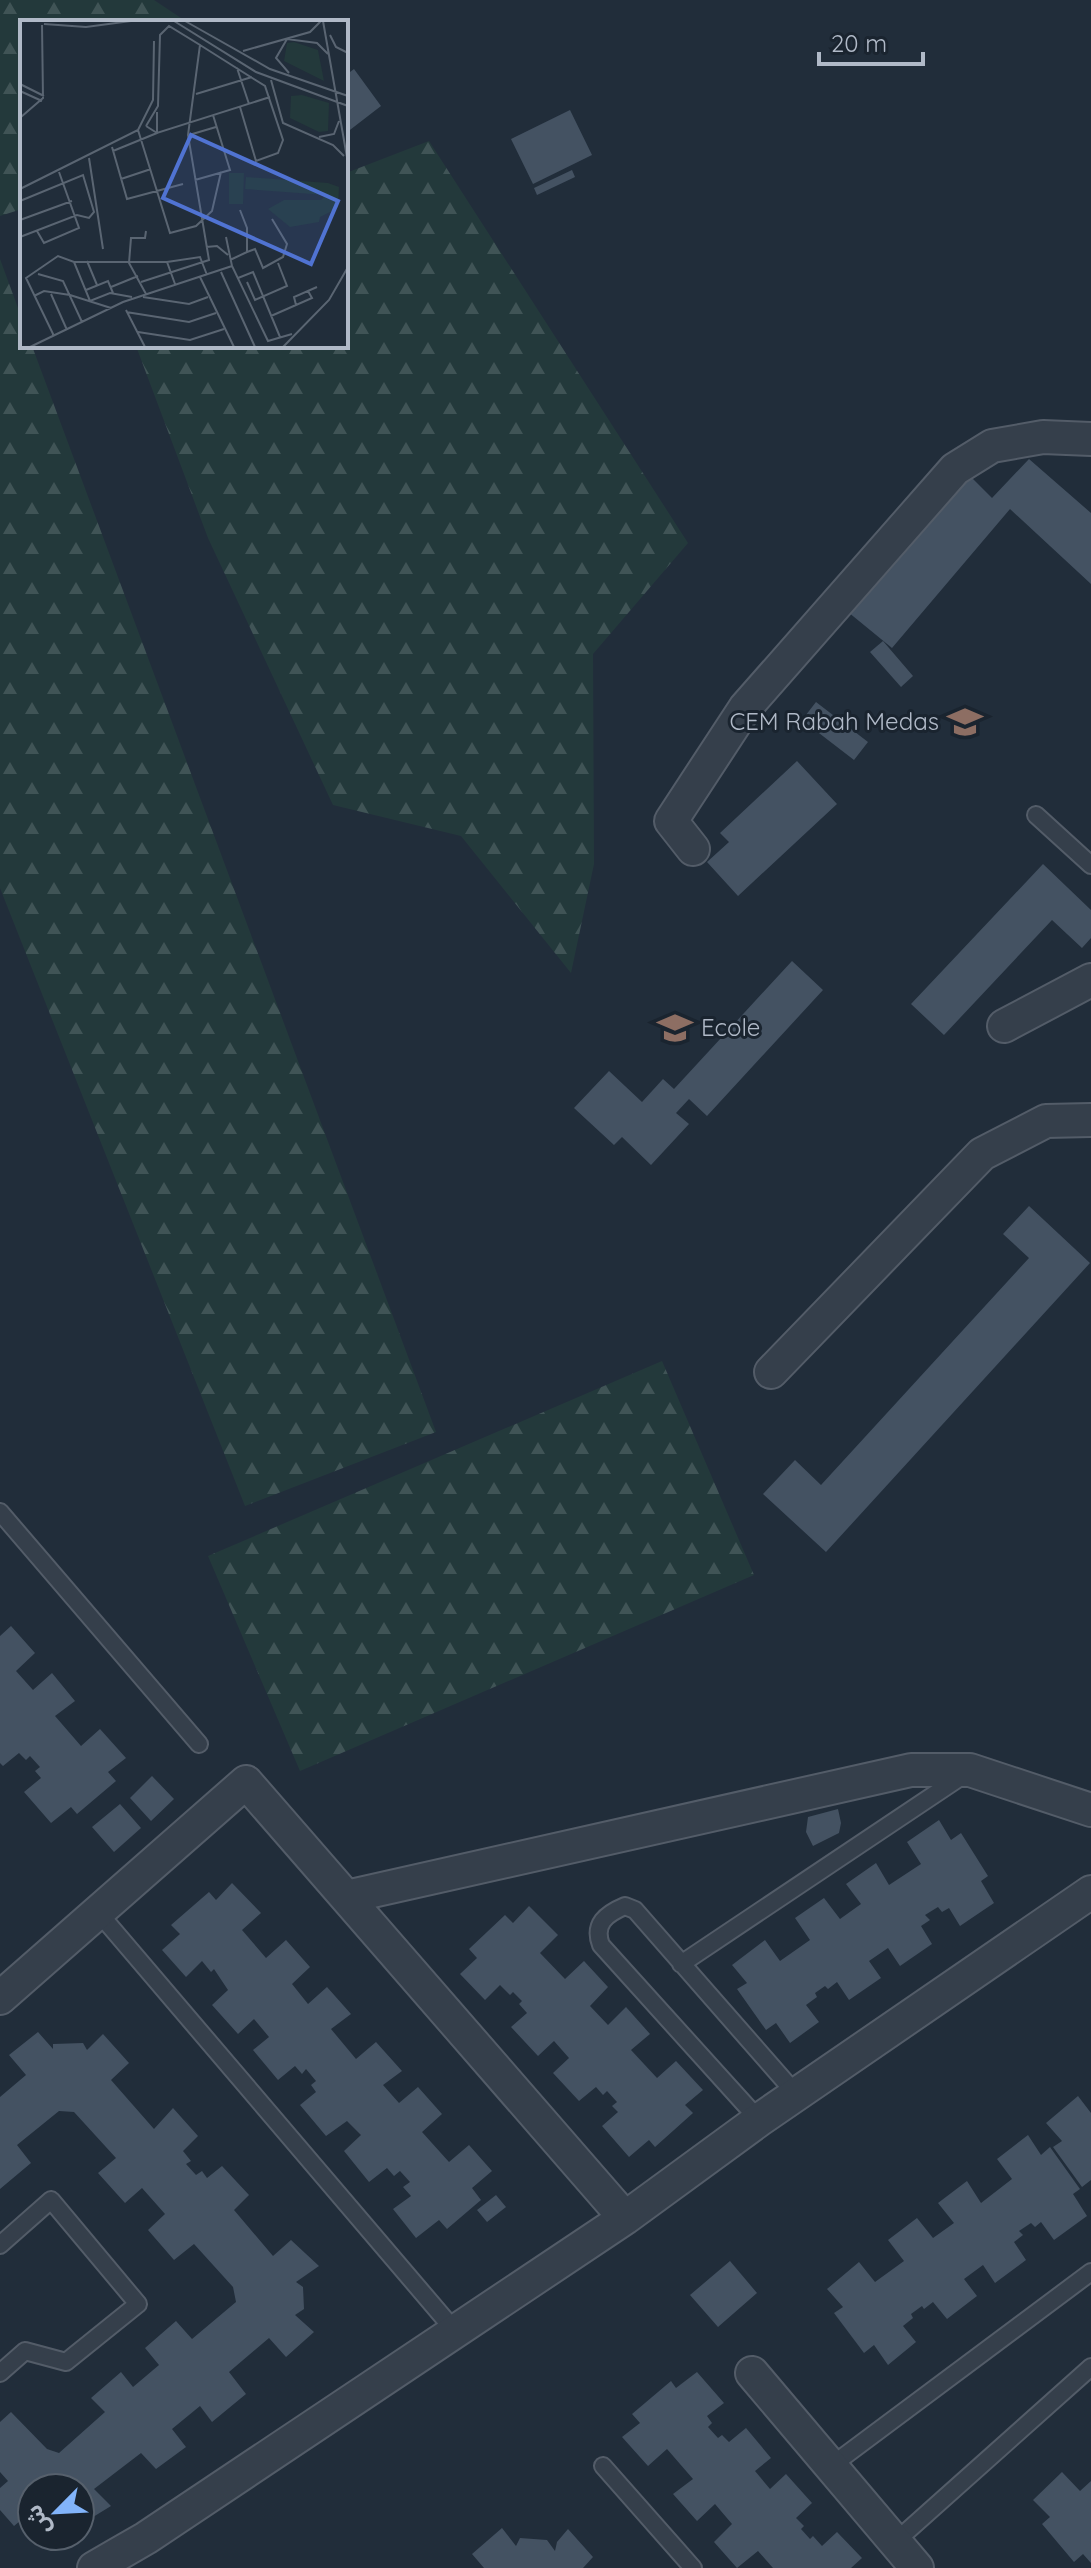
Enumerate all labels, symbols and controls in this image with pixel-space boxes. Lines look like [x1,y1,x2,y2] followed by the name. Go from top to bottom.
[819,16,923,66] scale bar
[20,20,348,348] inset map
[831,28,887,58] text: 20 m
[946,703,984,741] school or university icon: CEM Rabah Medas
[730,706,939,736] place label: CEM Rabah Medas
[656,1009,694,1047] school or university icon: Ecole
[701,1012,760,1042] place label: Ecole
[16,2472,96,2552] north arrow
[19,2501,57,2540] text: ش

